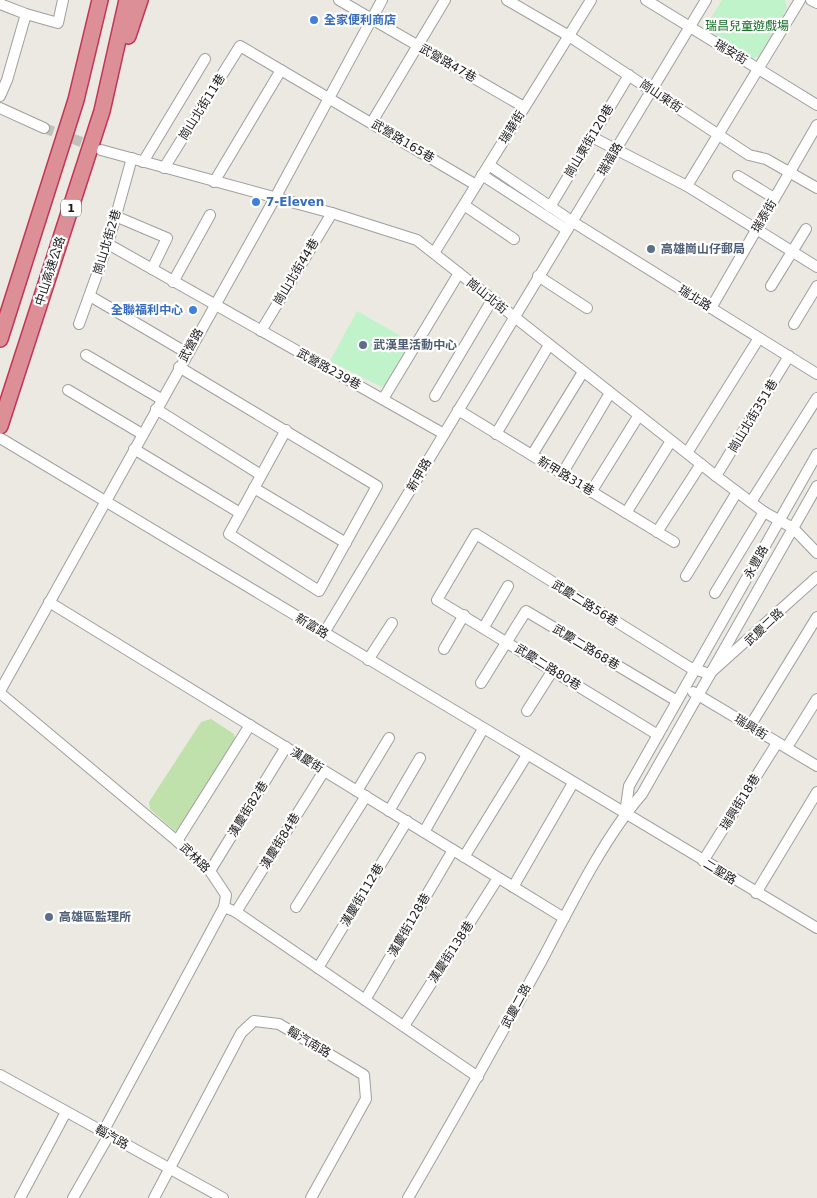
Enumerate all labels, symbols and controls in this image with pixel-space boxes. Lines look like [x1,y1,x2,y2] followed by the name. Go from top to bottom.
[324,13,396,27] place label: 全家便利商店
[308,14,320,26] marker: 全家便利商店
[705,19,789,33] park label: 瑞昌兒童遊戲場
[712,37,750,67] street label: 瑞安街
[417,41,479,85] street label: 武營路47巷
[176,71,228,143] street label: 崗山北街11巷
[637,77,685,115] street label: 崗山東街
[562,102,616,180] street label: 崗山東街120巷
[497,108,527,146] street label: 瑞華街
[369,117,437,165] street label: 武營路165巷
[595,140,625,178] street label: 瑞福路
[266,195,324,209] place label: 7-Eleven
[250,196,262,208] marker: 7-Eleven
[749,197,779,235] street label: 瑞泰街
[61,200,81,217] road number: 1
[90,208,124,276] street label: 崗山北街2巷
[32,235,68,307] street label: 中山高速公路
[271,236,321,308] street label: 崗山北街44巷
[661,242,745,256] place label: 高雄崗山仔郵局
[645,243,657,255] marker: 高雄崗山仔郵局
[464,275,510,317] street label: 崗山北街
[676,283,714,313] street label: 瑞北路
[111,303,183,317] place label: 全聯福利中心
[187,304,199,316] marker: 全聯福利中心
[176,326,206,364] street label: 武營路
[373,338,457,352] place label: 武漢里活動中心
[357,339,369,351] marker: 武漢里活動中心
[295,346,363,392] street label: 武營路239巷
[726,377,780,455] street label: 崗山北街351巷
[535,454,597,498] street label: 新甲路31巷
[404,456,434,494] street label: 新甲路
[741,543,771,581] street label: 永豐路
[549,577,621,629] street label: 武慶二路56巷
[742,606,786,648] street label: 武慶二路
[293,611,331,641] street label: 新富路
[550,622,622,672] street label: 武慶二路68巷
[512,641,584,693] street label: 武慶二路80巷
[732,712,770,742] street label: 瑞興街
[288,745,326,775] street label: 漢慶街
[717,771,763,833] street label: 瑞興街18巷
[225,778,271,840] street label: 漢慶街82巷
[257,810,303,872] street label: 漢慶街84巷
[177,840,213,876] street label: 武林路
[701,857,739,887] street label: 二聖路
[338,861,386,929] street label: 漢慶街112巷
[385,891,433,959] street label: 漢慶街128巷
[59,910,131,924] place label: 高雄區監理所
[43,911,55,923] marker: 高雄區監理所
[426,918,476,986] street label: 漢慶街138巷
[499,982,533,1030] street label: 武慶二路
[285,1024,333,1060] street label: 輜汽南路
[93,1122,131,1152] street label: 輜汽路

